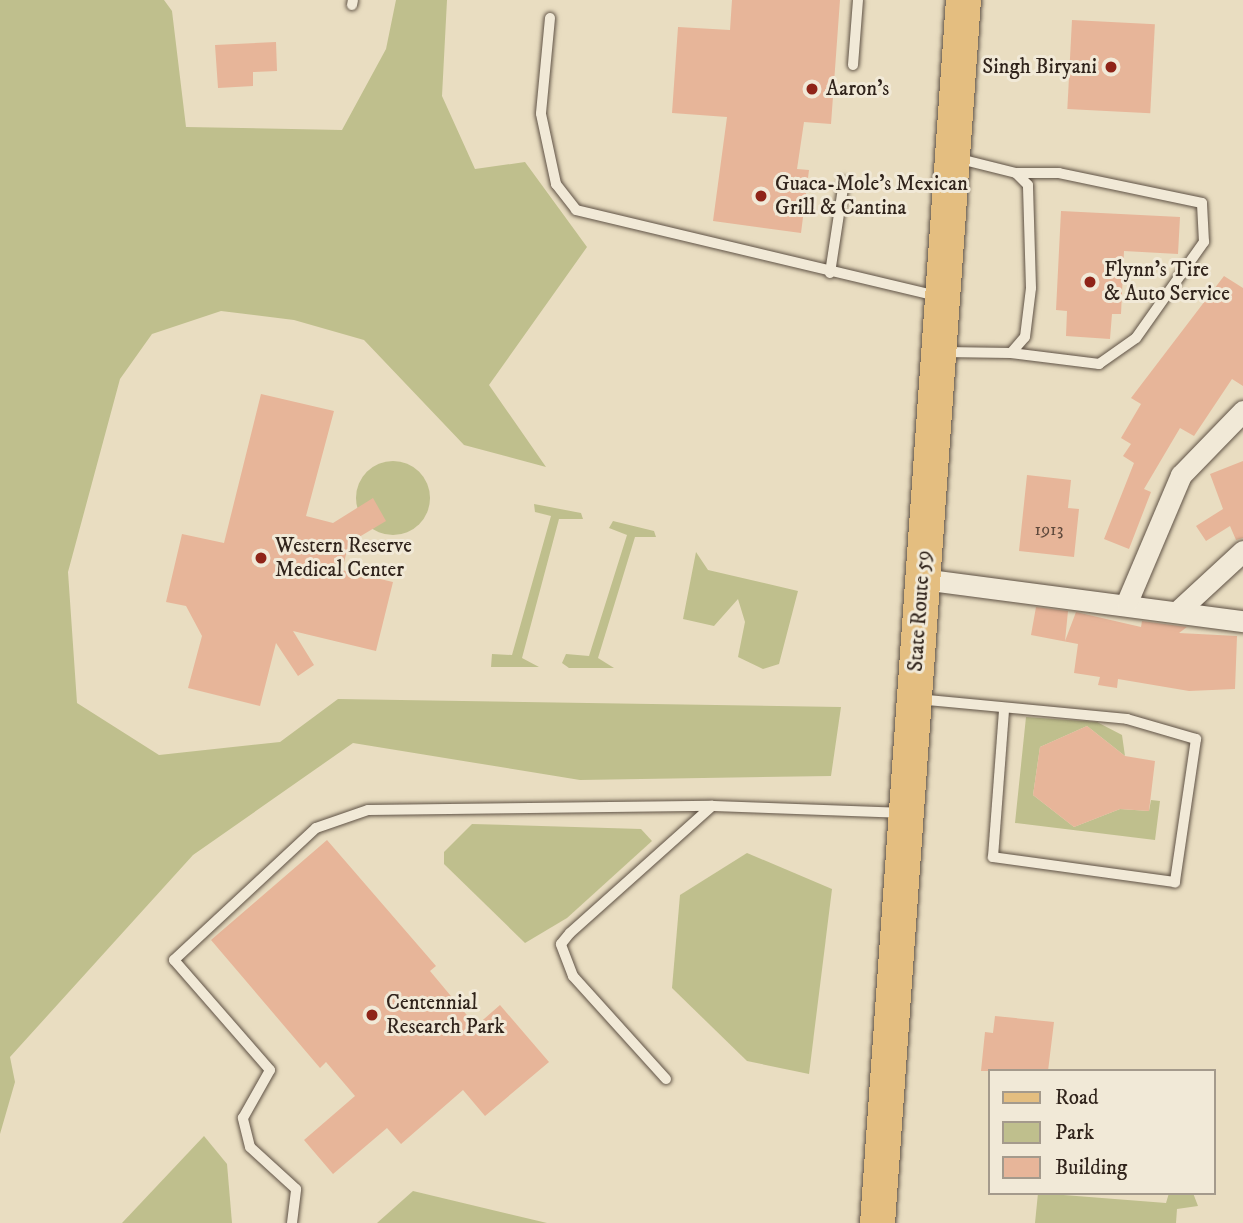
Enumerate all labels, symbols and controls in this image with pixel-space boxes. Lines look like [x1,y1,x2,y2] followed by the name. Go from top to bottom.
[982,54,1097,80] place label: Singh Biryani
[1103,59,1119,75] marker: Singh Biryani
[826,76,889,102] place label: Aaron's
[804,81,820,97] marker: Aaron's
[775,171,968,221] place label: Guaca-Mole's Mexican Grill & Cantina
[753,188,769,204] marker: Guaca-Mole's Mexican Grill & Cantina
[1104,257,1230,307] place label: Flynn's Tire & Auto Service
[1082,274,1098,290] marker: Flynn's Tire & Auto Service
[1035,519,1063,541] house number: 1913
[275,533,412,583] place label: Western Reserve Medical Center
[903,549,937,673] street label: State Route 59
[253,550,269,566] marker: Western Reserve Medical Center
[386,990,505,1040] place label: Centennial Research Park
[364,1007,380,1023] marker: Centennial Research Park
[988,1069,1215,1195] legend
[1055,1085,1099,1111] text: Road
[1055,1120,1094,1146] text: Park
[1055,1155,1127,1181] text: Building

